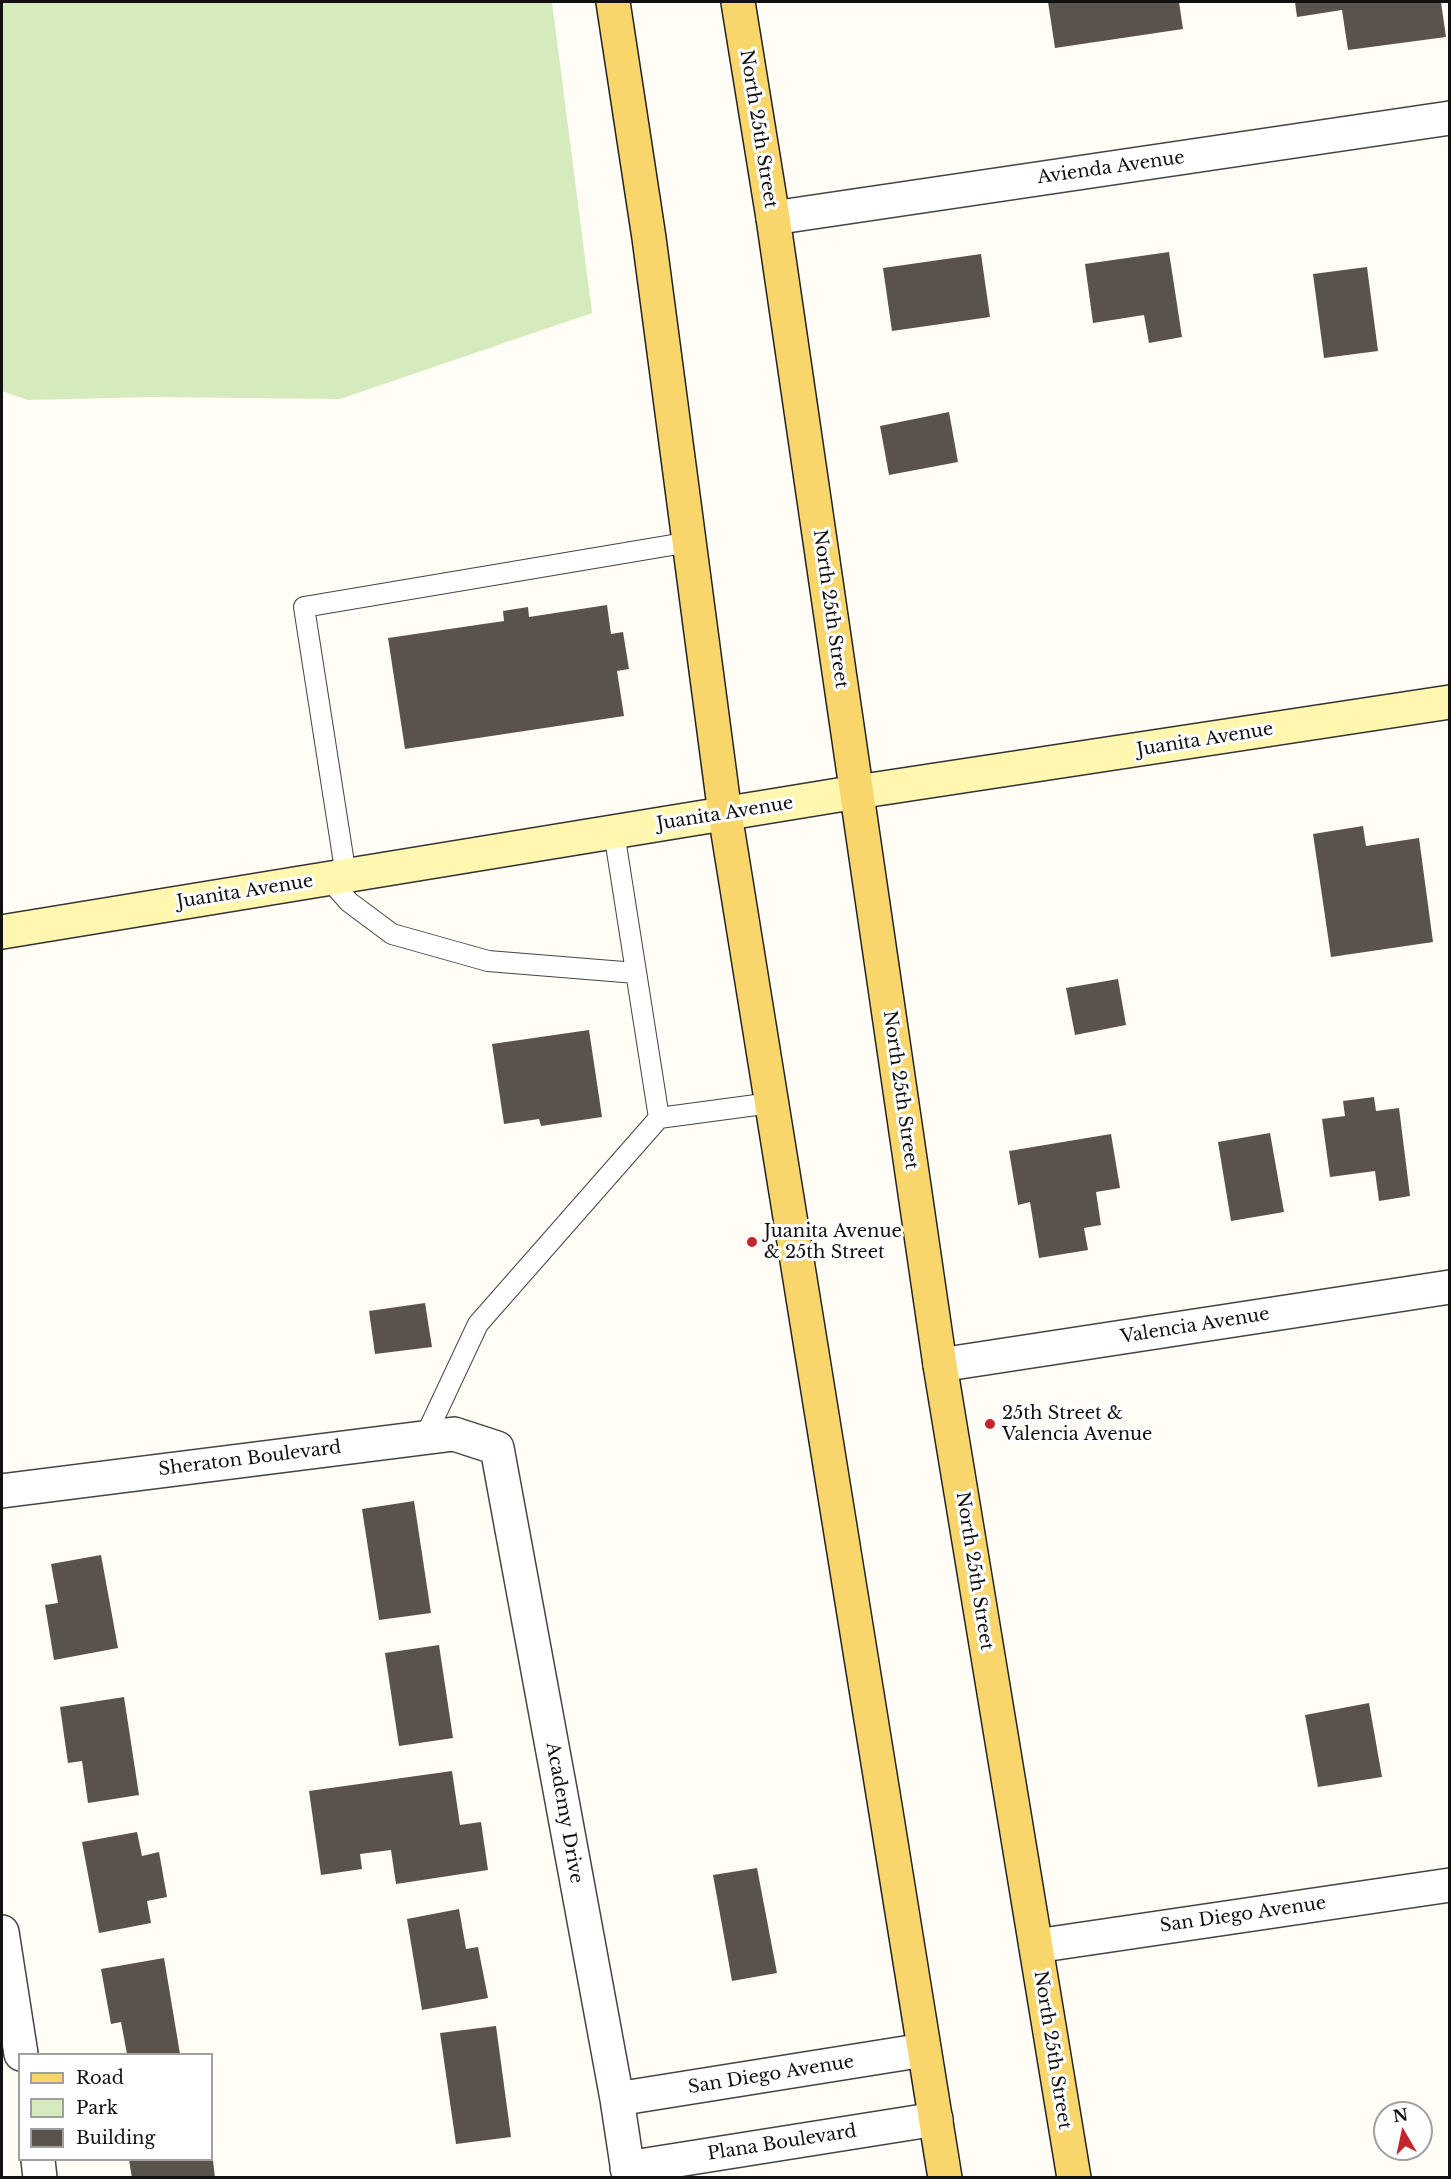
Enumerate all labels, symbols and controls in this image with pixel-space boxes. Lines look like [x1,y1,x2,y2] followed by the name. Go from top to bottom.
[735,48,781,210] street label: North 25th Street
[1036,147,1186,189] street label: Avienda Avenue
[808,528,852,690] street label: North 25th Street
[1135,719,1275,761] street label: Juanita Avenue
[655,793,795,835] street label: Juanita Avenue
[175,871,315,913] street label: Juanita Avenue
[878,1009,922,1171] street label: North 25th Street
[764,1221,902,1264] place label: Juanita Avenue & 25th Street
[745,1235,759,1249] marker: Juanita Avenue & 25th Street
[1119,1304,1271,1348] street label: Valencia Avenue
[1002,1403,1152,1446] place label: 25th Street & Valencia Avenue
[983,1417,997,1431] marker: 25th Street & Valencia Avenue
[157,1437,343,1481] street label: Sheraton Boulevard
[951,1490,997,1652] street label: North 25th Street
[541,1741,587,1885] street label: Academy Drive
[1158,1893,1328,1937] street label: San Diego Avenue
[1029,1969,1075,2131] street label: North 25th Street
[686,2051,856,2099] street label: San Diego Avenue
[18,2053,213,2161] legend
[76,2067,124,2089] text: Road
[76,2097,118,2119] text: Park
[1373,2101,1433,2161] north arrow
[1391,2104,1409,2126] text: N
[706,2121,858,2165] street label: Plana Boulevard
[76,2127,155,2149] text: Building

